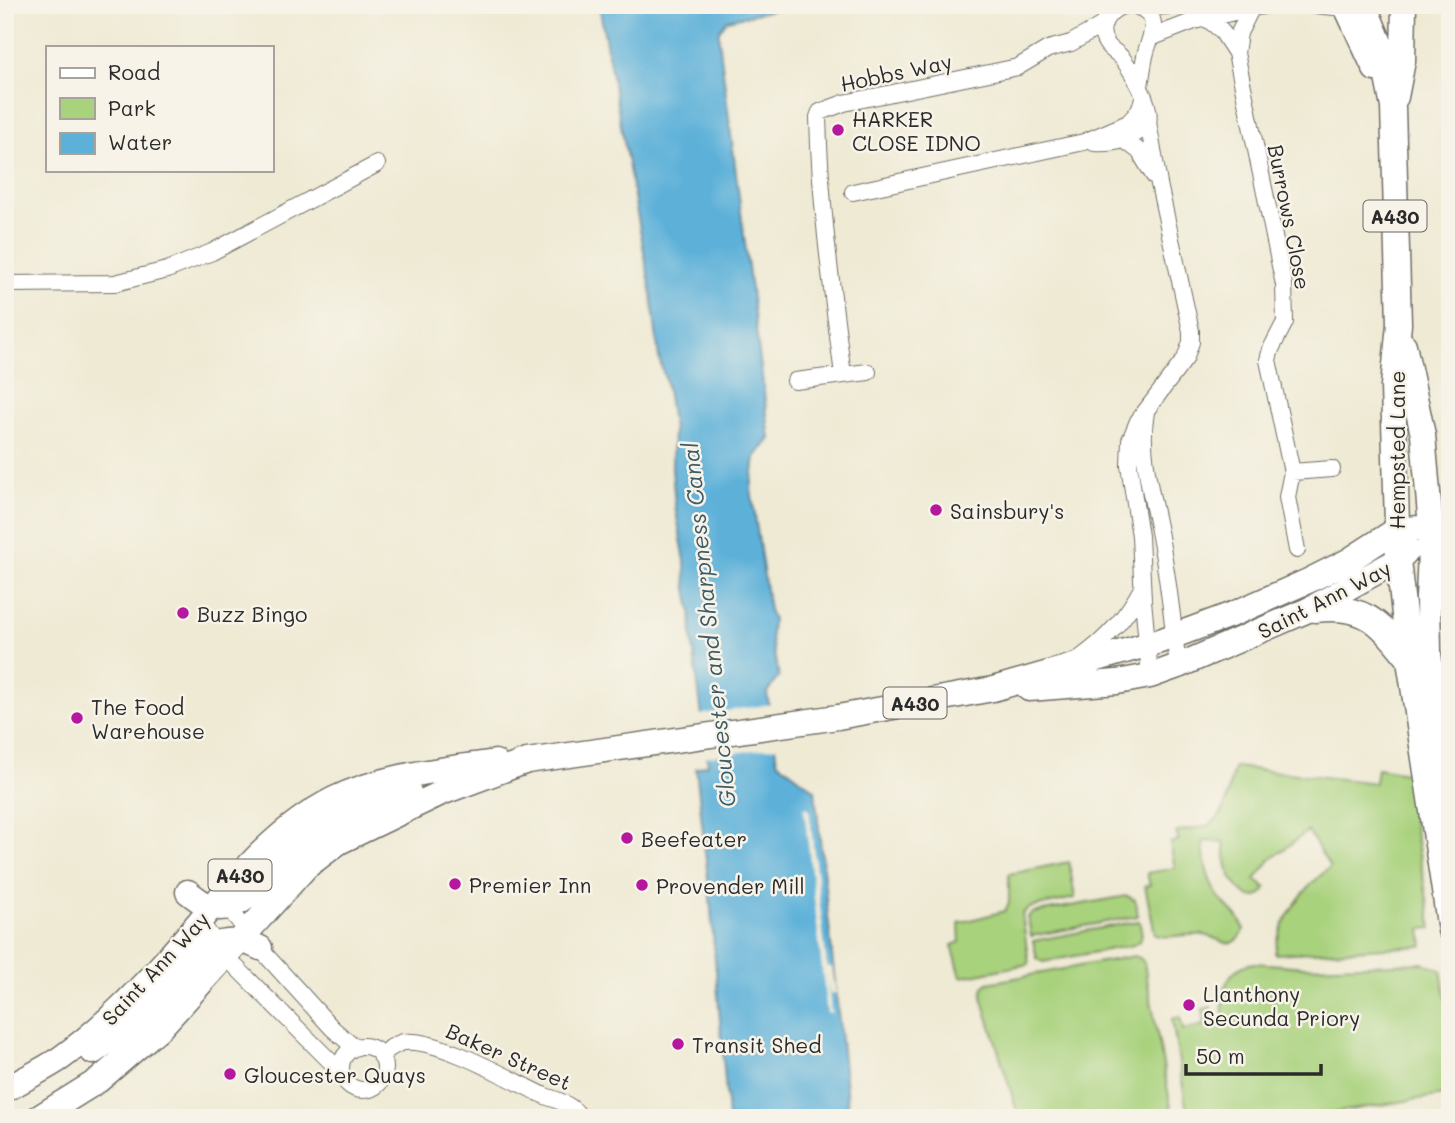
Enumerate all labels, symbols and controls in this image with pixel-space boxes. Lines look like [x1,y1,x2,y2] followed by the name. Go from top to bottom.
[46,46,273,172] legend
[838,47,954,97] street label: Hobbs Way
[108,58,160,85] text: Road
[108,94,156,121] text: Park
[852,105,981,156] place label: HARKER CLOSE IDNO
[830,122,846,138] marker: HARKER CLOSE IDNO
[108,128,172,155] text: Water
[1263,142,1317,292] street label: Burrows Close
[1364,200,1426,232] road number: A430
[1383,371,1410,529] street label: Hempsted Lane
[674,441,742,809] water label: Gloucester and Sharpness Canal
[950,497,1064,524] place label: Sainsbury's
[928,502,944,518] marker: Sainsbury's
[1253,554,1395,644] street label: Saint Ann Way
[197,600,307,627] place label: Buzz Bingo
[175,605,191,621] marker: Buzz Bingo
[884,688,946,718] road number: A430
[91,693,205,744] place label: The Food Warehouse
[69,710,85,726] marker: The Food Warehouse
[641,825,747,852] place label: Beefeater
[619,830,635,846] marker: Beefeater
[208,860,272,890] road number: A430
[469,871,591,898] place label: Premier Inn
[656,872,805,899] place label: Provender Mill
[447,876,463,892] marker: Premier Inn
[634,877,650,893] marker: Provender Mill
[95,905,215,1031] street label: Saint Ann Way
[1203,980,1360,1031] place label: Llanthony Secunda Priory
[1181,997,1197,1013] marker: Llanthony Secunda Priory
[442,1016,576,1096] street label: Baker Street
[692,1031,822,1058] place label: Transit Shed
[1186,1032,1320,1076] scale bar
[670,1036,686,1052] marker: Transit Shed
[1196,1042,1245,1069] text: 50 m
[244,1061,426,1088] place label: Gloucester Quays
[222,1066,238,1082] marker: Gloucester Quays

